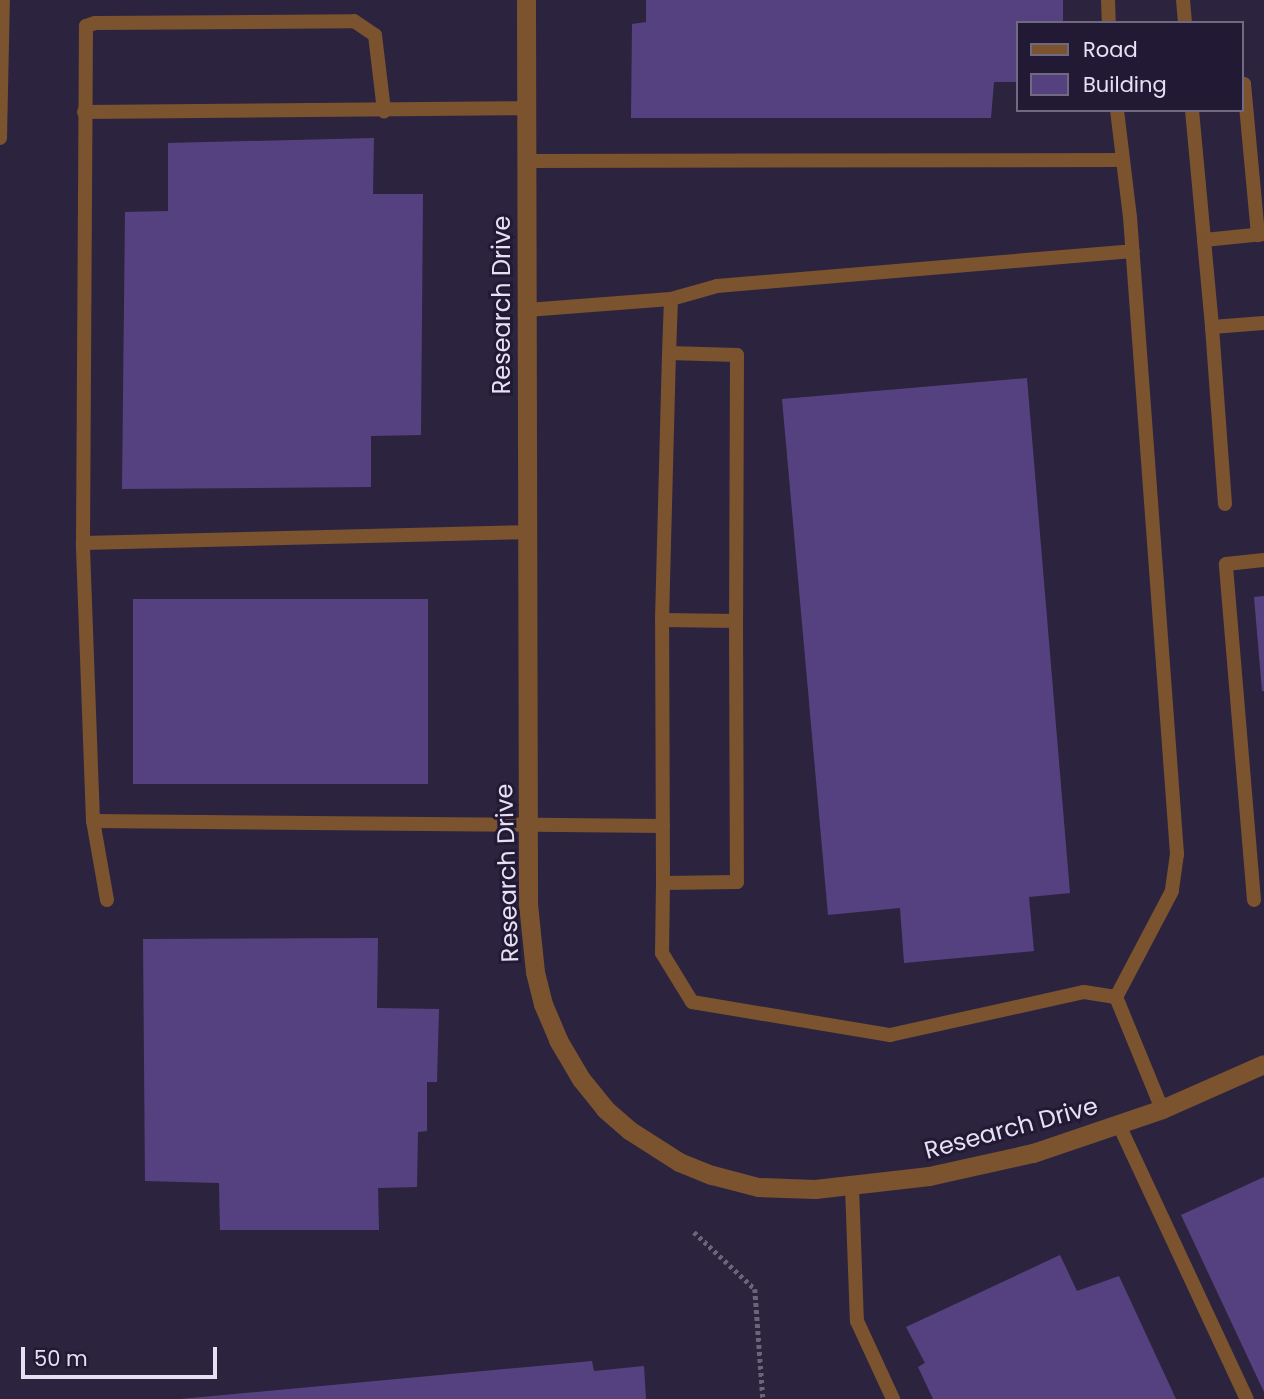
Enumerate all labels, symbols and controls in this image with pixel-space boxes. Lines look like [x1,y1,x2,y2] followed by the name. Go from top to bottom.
[1016,21,1243,112] legend
[1083,35,1138,64] text: Road
[1083,70,1167,99] text: Building
[488,216,516,394] street label: Research Drive
[489,783,525,963] street label: Research Drive
[921,1091,1101,1165] street label: Research Drive
[24,1332,220,1376] scale bar
[34,1344,88,1373] text: 50 m

